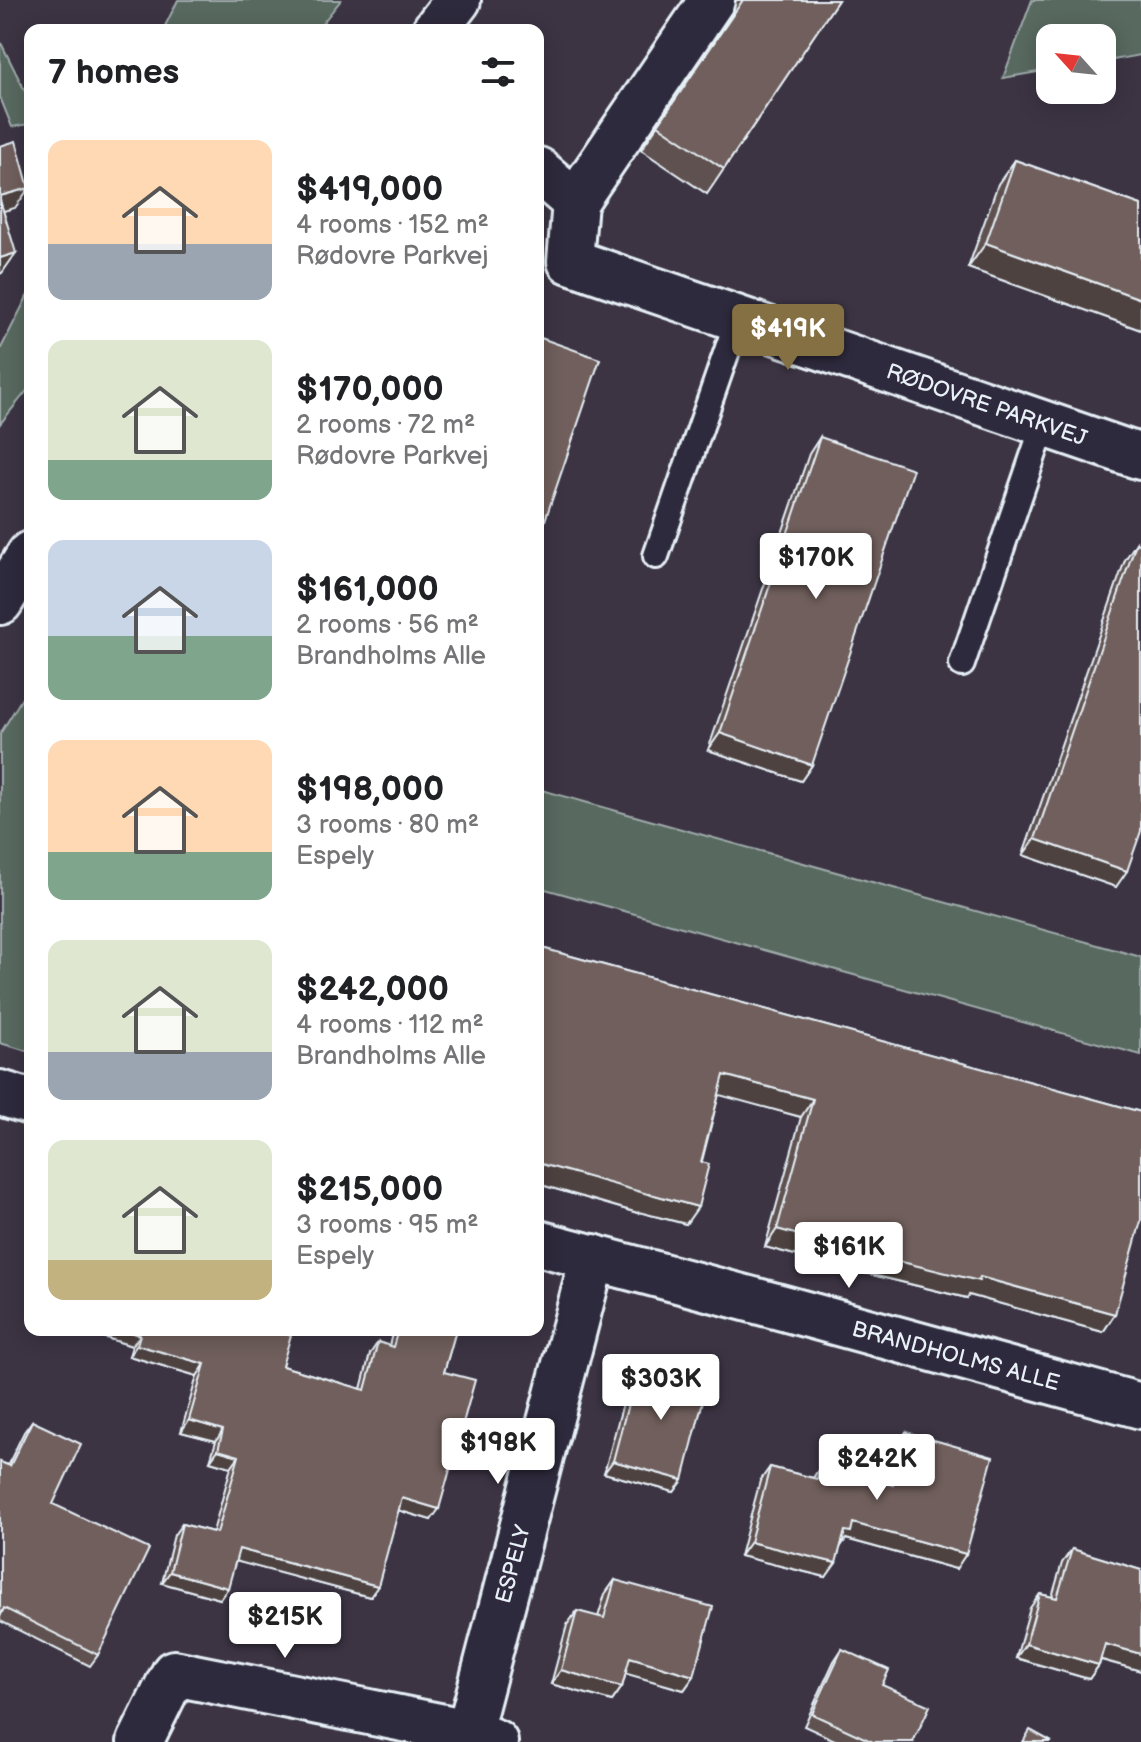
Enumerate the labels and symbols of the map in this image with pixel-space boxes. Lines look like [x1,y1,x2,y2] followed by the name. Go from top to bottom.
[1036,24,1116,104] north arrow
[732,304,844,372] pin: $419K
[883,358,1090,452] street label: RØDOVRE PARKVEJ
[760,533,872,601] pin: $170K
[793,1222,905,1290] pin: $161K
[849,1316,1062,1397] street label: BRANDHOLMS ALLE
[605,1354,717,1422] pin: $303K
[442,1418,554,1486] pin: $198K
[821,1434,933,1502] pin: $242K
[490,1522,537,1606] street label: ESPELY
[229,1592,341,1660] pin: $215K

